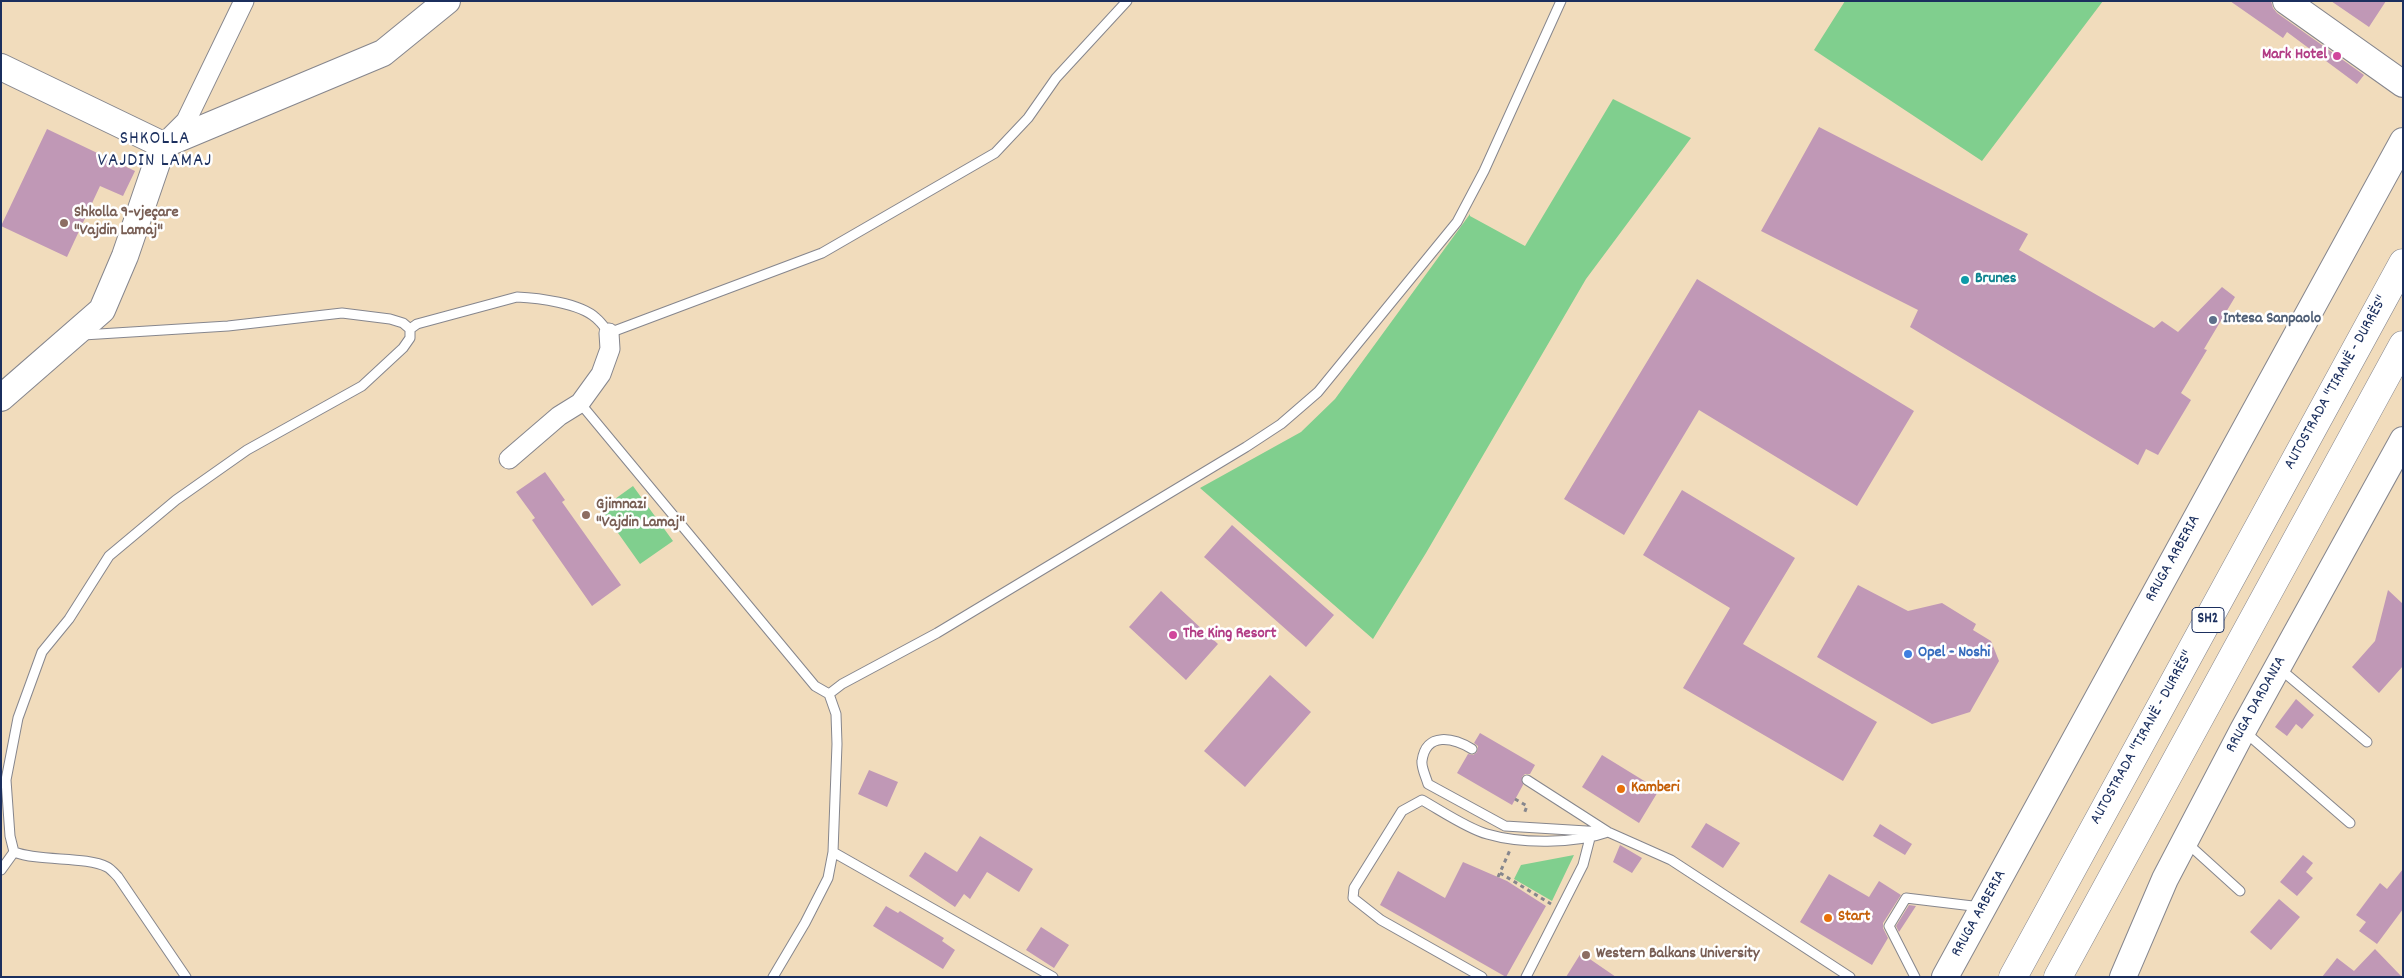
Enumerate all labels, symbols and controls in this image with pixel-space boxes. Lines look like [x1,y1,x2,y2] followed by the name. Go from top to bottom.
[2262,46,2327,66] place label: Mark Hotel
[2331,50,2343,62] marker: Mark Hotel
[96,129,214,173] district label: SHKOLLA VAJDIN LAMAJ
[74,204,178,242] place label: Shkolla 9-vjeçare "Vajdin Lamaj"
[58,217,70,229] marker: Shkolla 9-vjeçare "Vajdin Lamaj"
[1975,270,2017,290] place label: Brunes
[1959,274,1971,286] marker: Brunes
[2281,293,2393,473] street label: AUTOSTRADA "TIRANË - DURRËS"
[2223,310,2321,330] place label: Intesa Sanpaolo
[2207,314,2219,326] marker: Intesa Sanpaolo
[596,496,685,534] place label: Gjimnazi "Vajdin Lamaj"
[580,509,592,521] marker: Gjimnazi "Vajdin Lamaj"
[2142,512,2206,606] street label: RRUGA ARBERIA
[2192,608,2224,632] road number: SH2
[1183,625,1276,645] place label: The King Resort
[1167,629,1179,641] marker: The King Resort
[1918,644,1990,664] place label: Opel - Noshi
[1902,648,1914,660] marker: Opel - Noshi
[2087,648,2199,828] street label: AUTOSTRADA "TIRANË - DURRËS"
[2223,653,2291,757] street label: RRUGA DARDANIA
[1631,779,1680,799] place label: Kamberi
[1615,783,1627,795] marker: Kamberi
[1948,867,2012,961] street label: RRUGA ARBERIA
[1838,908,1870,928] place label: Start
[1822,912,1834,924] marker: Start
[1596,945,1759,965] place label: Western Balkans University
[1580,949,1592,961] marker: Western Balkans University

